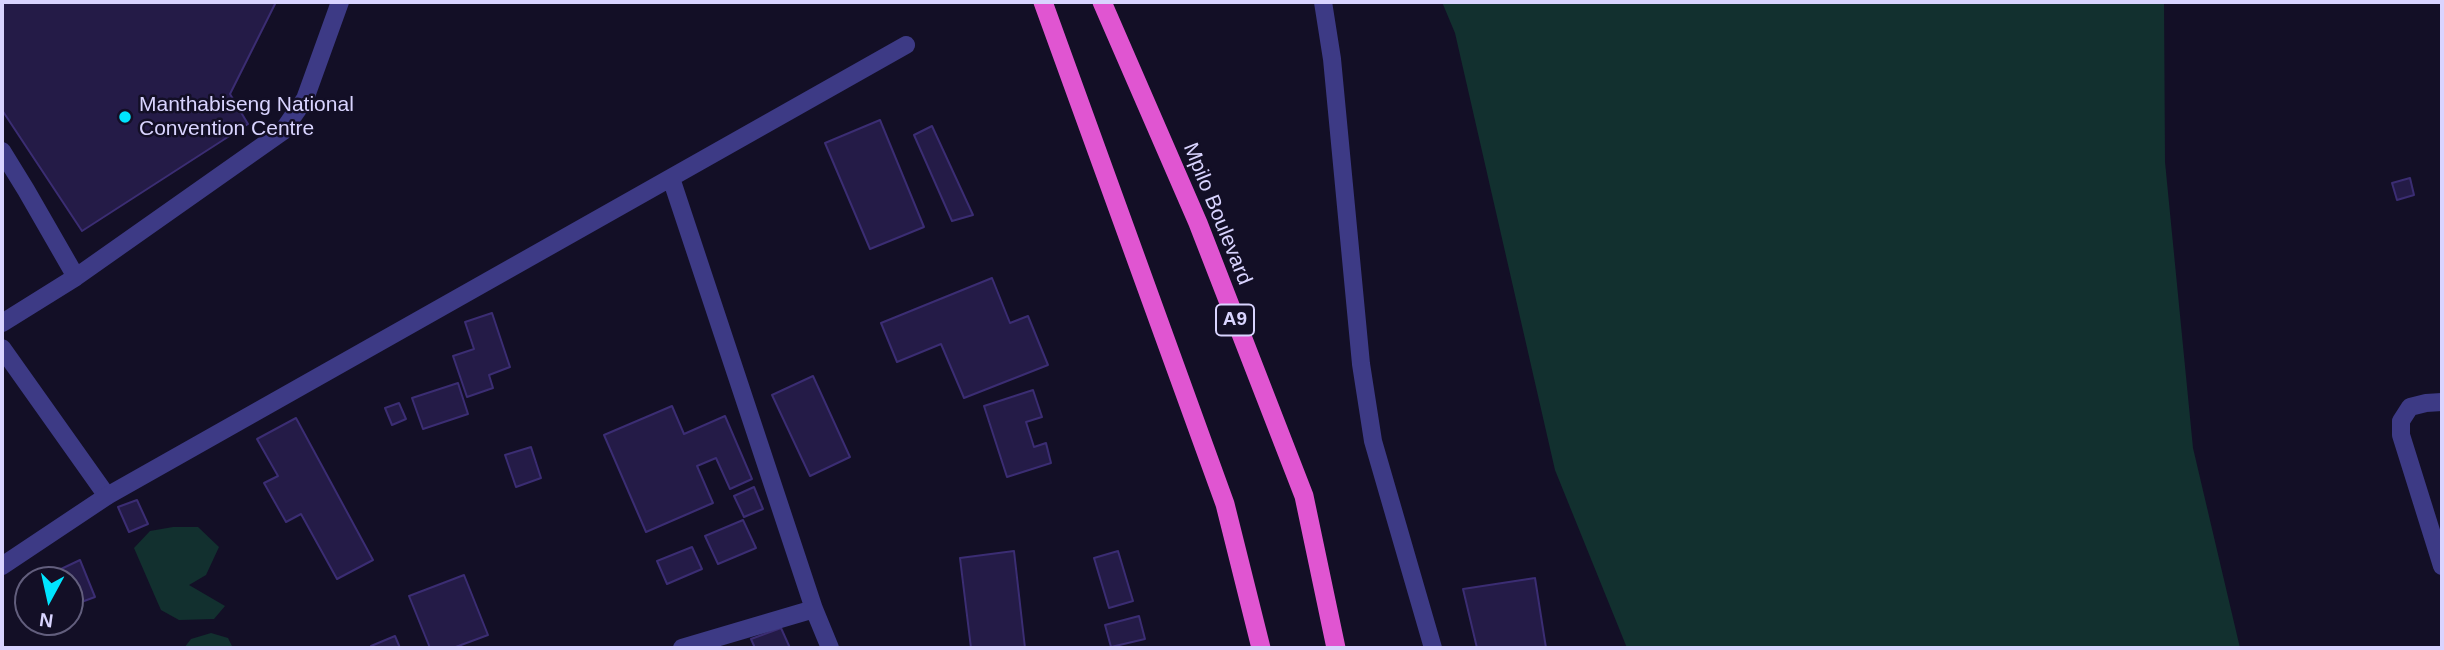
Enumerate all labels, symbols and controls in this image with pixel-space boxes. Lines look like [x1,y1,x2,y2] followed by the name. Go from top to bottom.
[139,92,354,142] place label: Manthabiseng National Convention Centre
[117,109,133,125] marker: Manthabiseng National Convention Centre
[1177,139,1257,289] street label: Mpilo Boulevard
[1216,304,1254,336] road number: A9
[14,566,84,636] north arrow
[38,609,55,632] text: N

